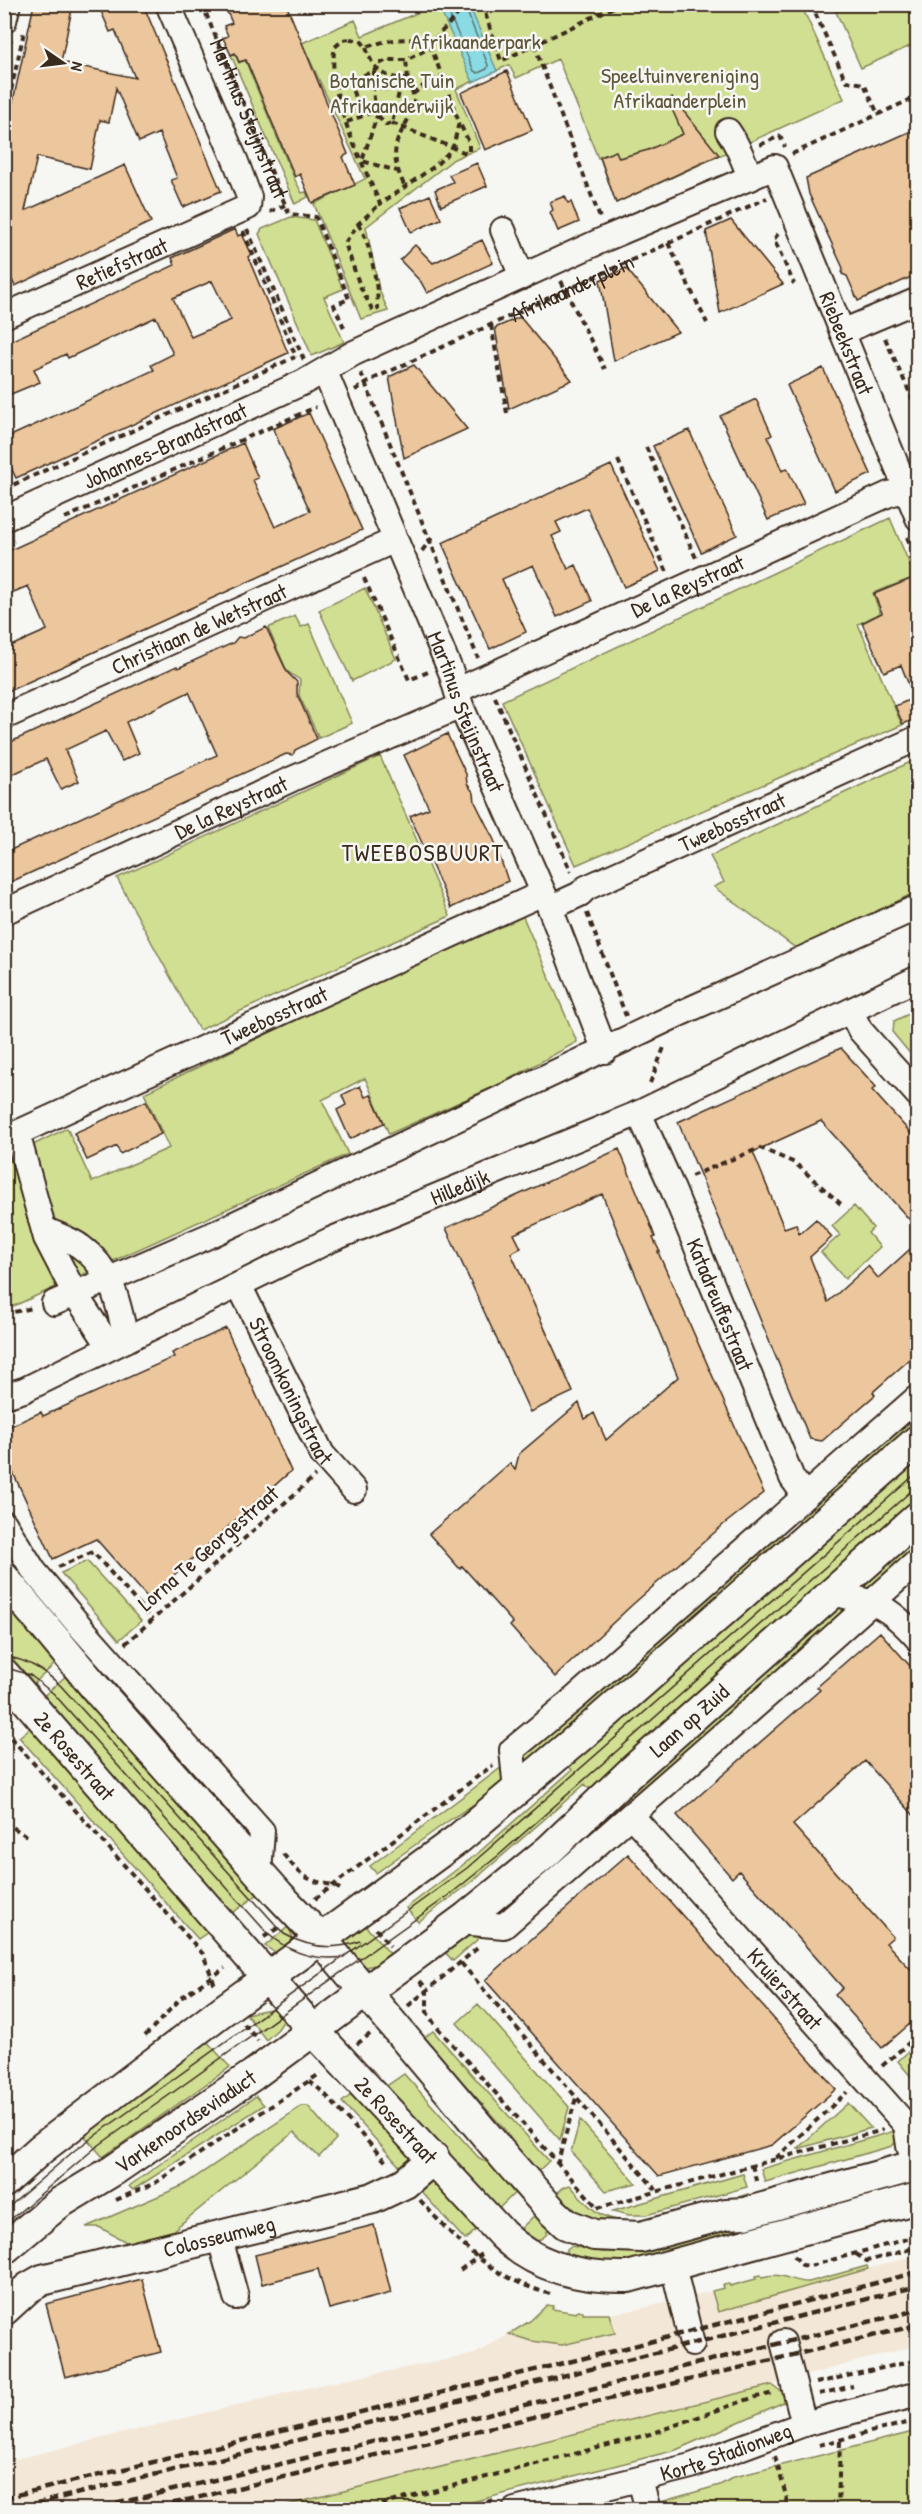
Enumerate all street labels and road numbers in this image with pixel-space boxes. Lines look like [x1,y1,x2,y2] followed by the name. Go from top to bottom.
[203,34,296,204] street label: Martinus Steijnstraat
[71,230,173,297] street label: Retiefstraat
[505,246,639,329] street label: Afrikaanderplein
[812,287,881,399] street label: Riebeekstraat
[78,395,252,496] street label: Johannes-Brandstraat
[626,547,749,624] street label: De la Reystraat
[106,576,292,682] street label: Christiaan de Wetstraat
[421,627,512,797] street label: Martinus Steijnstraat
[170,768,293,846] street label: De la Reystraat
[674,785,791,859] street label: Tweebosstraat
[216,978,333,1053] street label: Tweebosstraat
[426,1161,494,1212] street label: Hilledijk
[680,1234,761,1376] street label: Katadreuffestraat
[242,1312,340,1472] street label: Stroomkoningstraat
[131,1478,285,1618] street label: Lorna Te Georgestraat
[643,1677,736,1764] street label: Laan op Zuid
[28,1704,122,1807] street label: 2e Rosestraat
[740,1941,830,2036] street label: Kruierstraat
[108,2062,262,2180] street label: Varkenoordseviaduct
[348,2070,445,2171] street label: 2e Rosestraat
[160,2208,278,2264] street label: Colosseumweg
[657,2415,796,2488] street label: Korte Stadionweg

